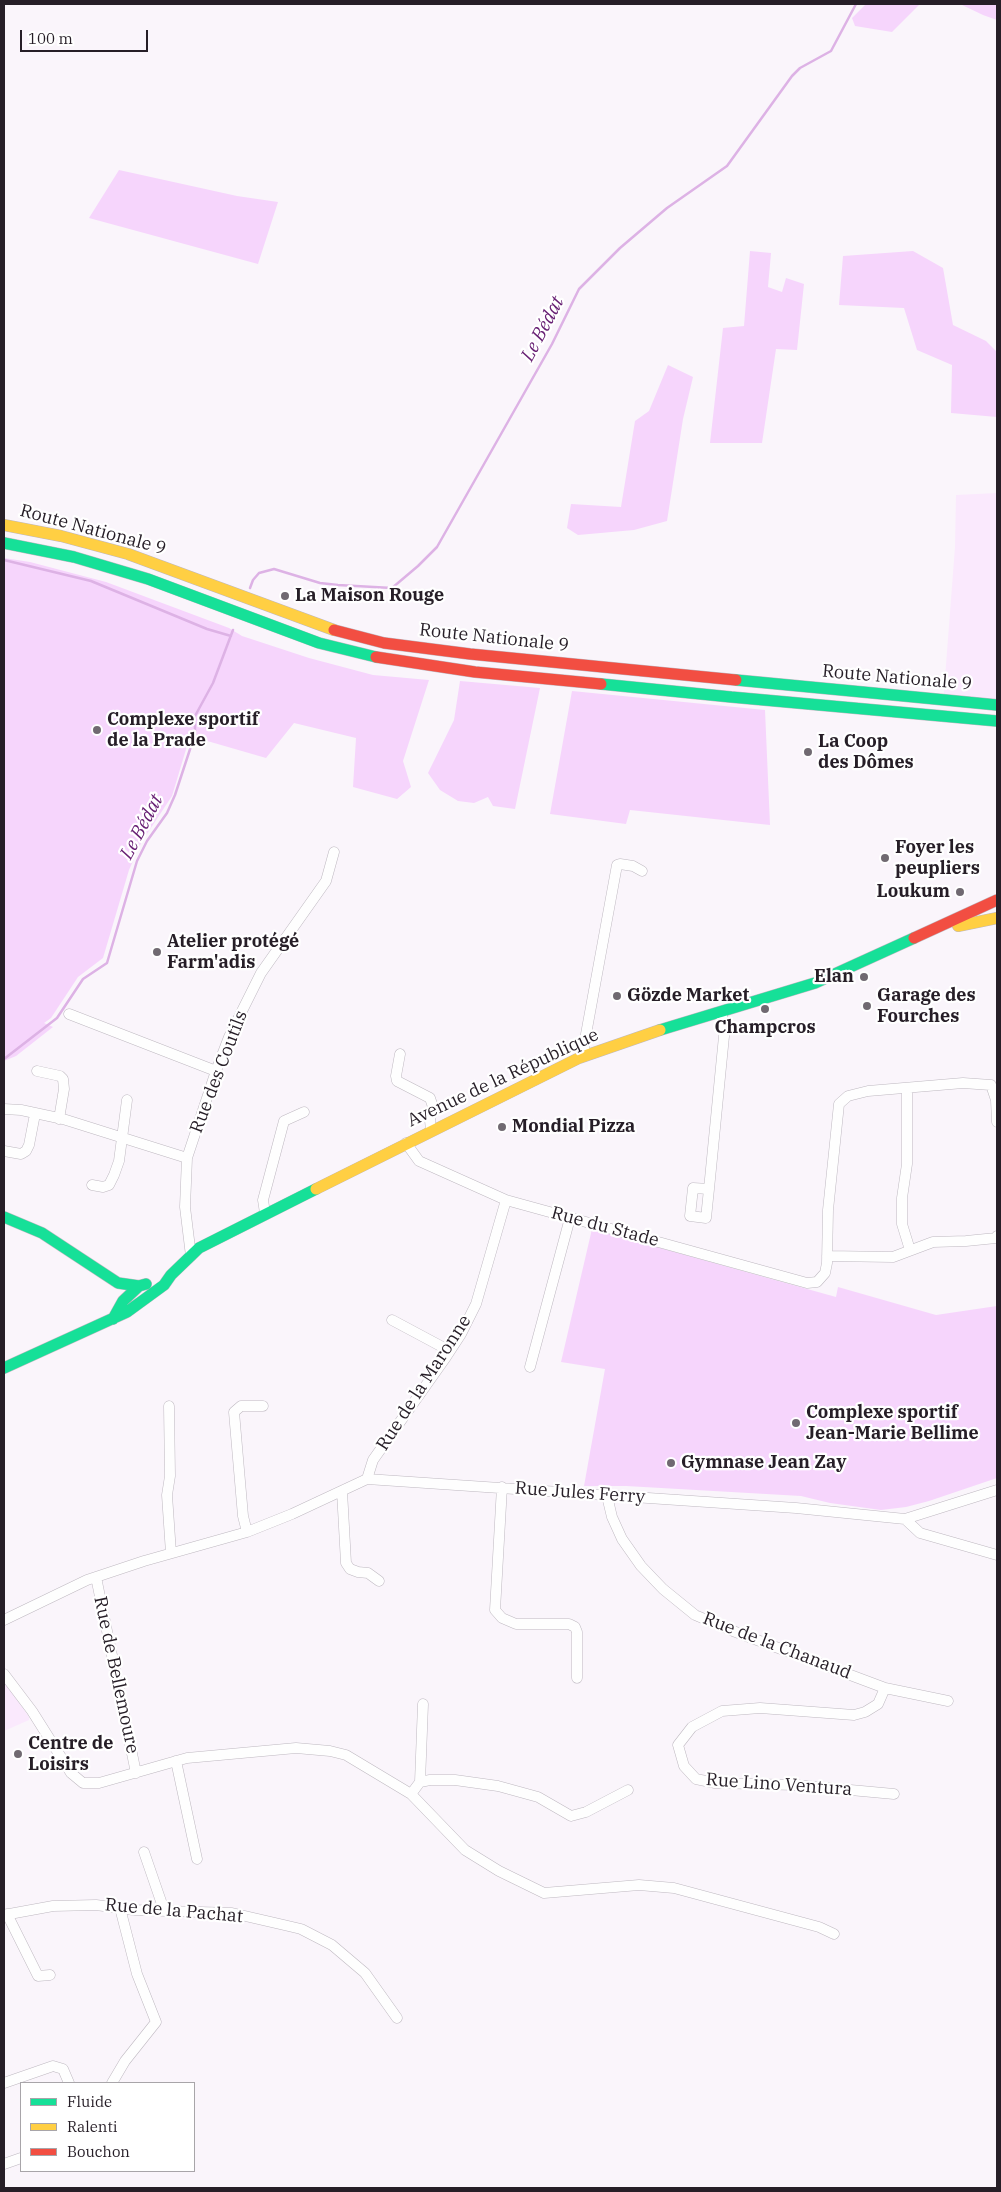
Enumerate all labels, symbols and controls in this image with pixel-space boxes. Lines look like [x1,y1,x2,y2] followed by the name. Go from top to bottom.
[22,20,150,52] scale bar
[28,29,73,48] text: 100 m
[516,293,570,365] water label: Le Bédat
[18,500,168,560] street label: Route Nationale 9
[295,585,444,607] place label: La Maison Rouge
[279,590,291,602] marker: La Maison Rouge
[418,619,570,657] street label: Route Nationale 9
[821,661,973,695] street label: Route Nationale 9
[107,709,259,752] place label: Complexe sportif de la Prade
[91,724,103,736] marker: Complexe sportif de la Prade
[818,731,914,774] place label: La Coop des Dômes
[802,746,814,758] marker: La Coop des Dômes
[115,791,169,863] water label: Le Bédat
[895,837,980,880] place label: Foyer les peupliers
[879,852,891,864] marker: Foyer les peupliers
[877,881,950,903] place label: Loukum
[954,886,966,898] marker: Loukum
[167,931,299,974] place label: Atelier protégé Farm'adis
[151,946,163,958] marker: Atelier protégé Farm'adis
[814,966,854,988] place label: Elan
[858,971,870,983] marker: Elan
[627,985,749,1007] place label: Gözde Market
[877,985,976,1028] place label: Garage des Fourches
[611,990,623,1002] marker: Gözde Market
[861,1000,873,1012] marker: Garage des Fourches
[759,1003,771,1015] marker: Champcros
[186,1008,252,1136] street label: Rue des Coutils
[714,1017,816,1039] place label: Champcros
[404,1024,602,1132] street label: Avenue de la République
[512,1116,635,1138] place label: Mondial Pizza
[496,1121,508,1133] marker: Mondial Pizza
[549,1202,661,1252] street label: Rue du Stade
[372,1311,476,1455] street label: Rue de la Maronne
[806,1402,979,1445] place label: Complexe sportif Jean-Marie Bellime
[790,1417,802,1429] marker: Complexe sportif Jean-Marie Bellime
[681,1452,846,1474] place label: Gymnase Jean Zay
[665,1457,677,1469] marker: Gymnase Jean Zay
[514,1478,646,1508] street label: Rue Jules Ferry
[89,1595,143,1755] street label: Rue de Bellemoure
[700,1608,854,1684] street label: Rue de la Chanaud
[28,1733,113,1776] place label: Centre de Loisirs
[12,1748,24,1760] marker: Centre de Loisirs
[705,1769,853,1801] street label: Rue Lino Ventura
[104,1894,244,1928] street label: Rue de la Pachat
[20,2082,195,2172] legend
[67,2092,112,2111] text: Fluide
[67,2117,117,2136] text: Ralenti
[67,2142,130,2161] text: Bouchon

